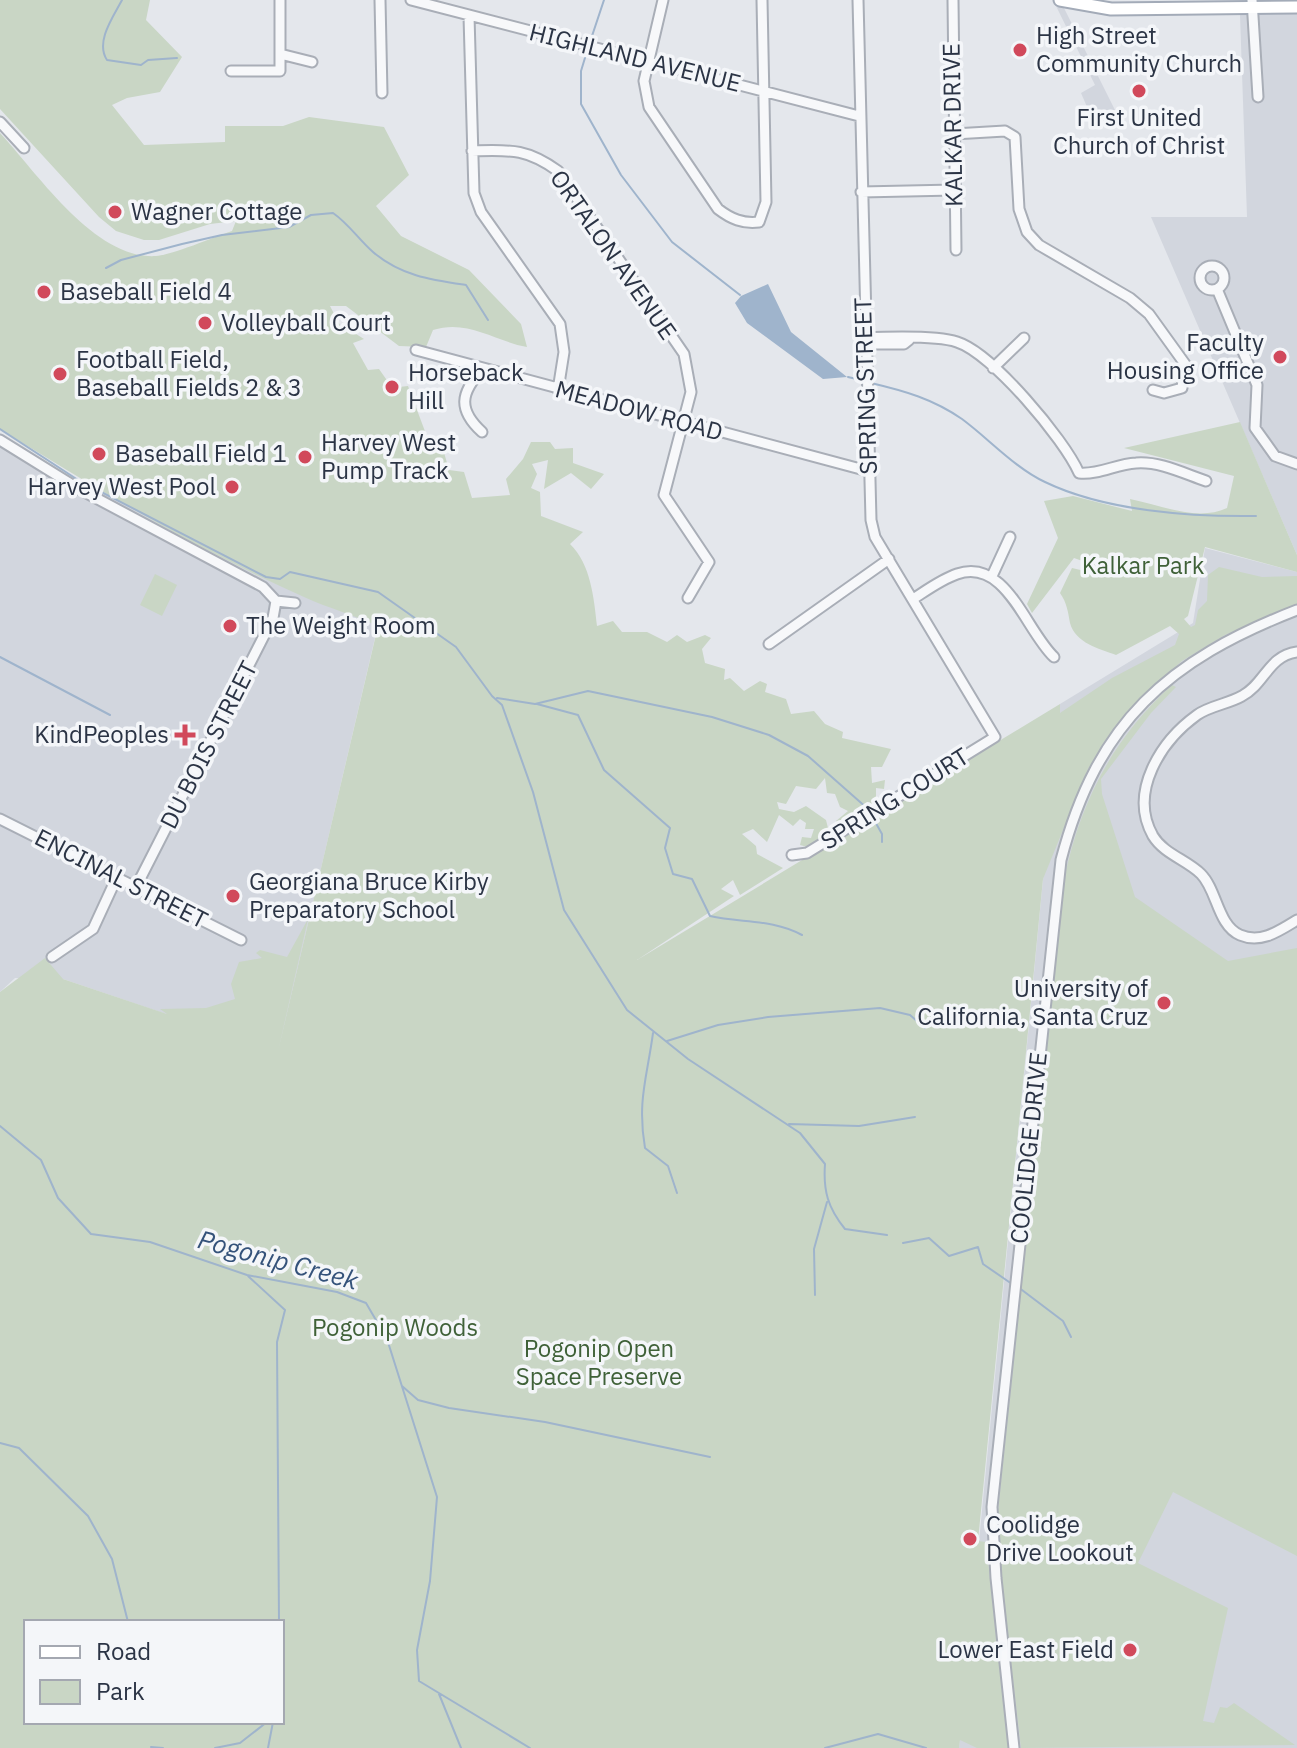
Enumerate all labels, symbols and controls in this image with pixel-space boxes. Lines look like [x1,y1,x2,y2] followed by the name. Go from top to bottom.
[526,15,744,99] street label: HIGHLAND AVENUE
[1036,19,1242,79] place label: High Street Community Church
[1011,41,1029,59] marker: High Street Community Church
[935,43,969,207] street label: KALKAR DRIVE
[1130,82,1148,100] marker: First United Church of Christ
[1053,101,1225,161] place label: First United Church of Christ
[543,163,684,346] street label: ORTALON AVENUE
[131,195,302,227] place label: Wagner Cottage
[106,203,124,221] marker: Wagner Cottage
[60,275,232,307] place label: Baseball Field 4
[35,283,53,301] marker: Baseball Field 4
[846,297,884,475] street label: SPRING STREET
[221,306,391,338] place label: Volleyball Court
[196,314,214,332] marker: Volleyball Court
[1107,326,1264,386] place label: Faculty Housing Office
[76,343,302,403] place label: Football Field, Baseball Fields 2 & 3
[1271,348,1289,366] marker: Faculty Housing Office
[408,356,524,416] place label: Horseback Hill
[51,365,69,383] marker: Football Field, Baseball Fields 2 & 3
[552,372,727,448] street label: MEADOW ROAD
[383,378,401,396] marker: Horseback Hill
[321,426,456,486] place label: Harvey West Pump Track
[115,437,287,469] place label: Baseball Field 1
[90,445,108,463] marker: Baseball Field 1
[296,448,314,466] marker: Harvey West Pump Track
[28,470,216,502] place label: Harvey West Pool
[223,478,241,496] marker: Harvey West Pool
[1082,549,1205,581] park label: Kalkar Park
[246,609,436,641] place label: The Weight Room
[221,617,239,635] marker: The Weight Room
[152,655,264,834] street label: DU BOIS STREET
[34,718,169,750] place label: KindPeoples
[176,726,194,744] marker: KindPeoples
[814,740,975,857] street label: SPRING COURT
[30,821,214,936] street label: ENCINAL STREET
[249,865,489,925] place label: Georgiana Bruce Kirby Preparatory School
[224,887,242,905] marker: Georgiana Bruce Kirby Preparatory School
[917,972,1148,1032] place label: University of California, Santa Cruz
[1155,994,1173,1012] marker: University of California, Santa Cruz
[1002,1051,1054,1245] street label: COOLIDGE DRIVE
[194,1221,363,1297] water label: Pogonip Creek
[312,1311,478,1343] park label: Pogonip Woods
[516,1332,682,1392] park label: Pogonip Open Space Preserve
[986,1508,1134,1568] place label: Coolidge Drive Lookout
[961,1530,979,1548] marker: Coolidge Drive Lookout
[24,1620,284,1724] legend
[937,1633,1114,1665] place label: Lower East Field
[96,1635,151,1667] text: Road
[1121,1641,1139,1659] marker: Lower East Field
[96,1675,145,1707] text: Park

